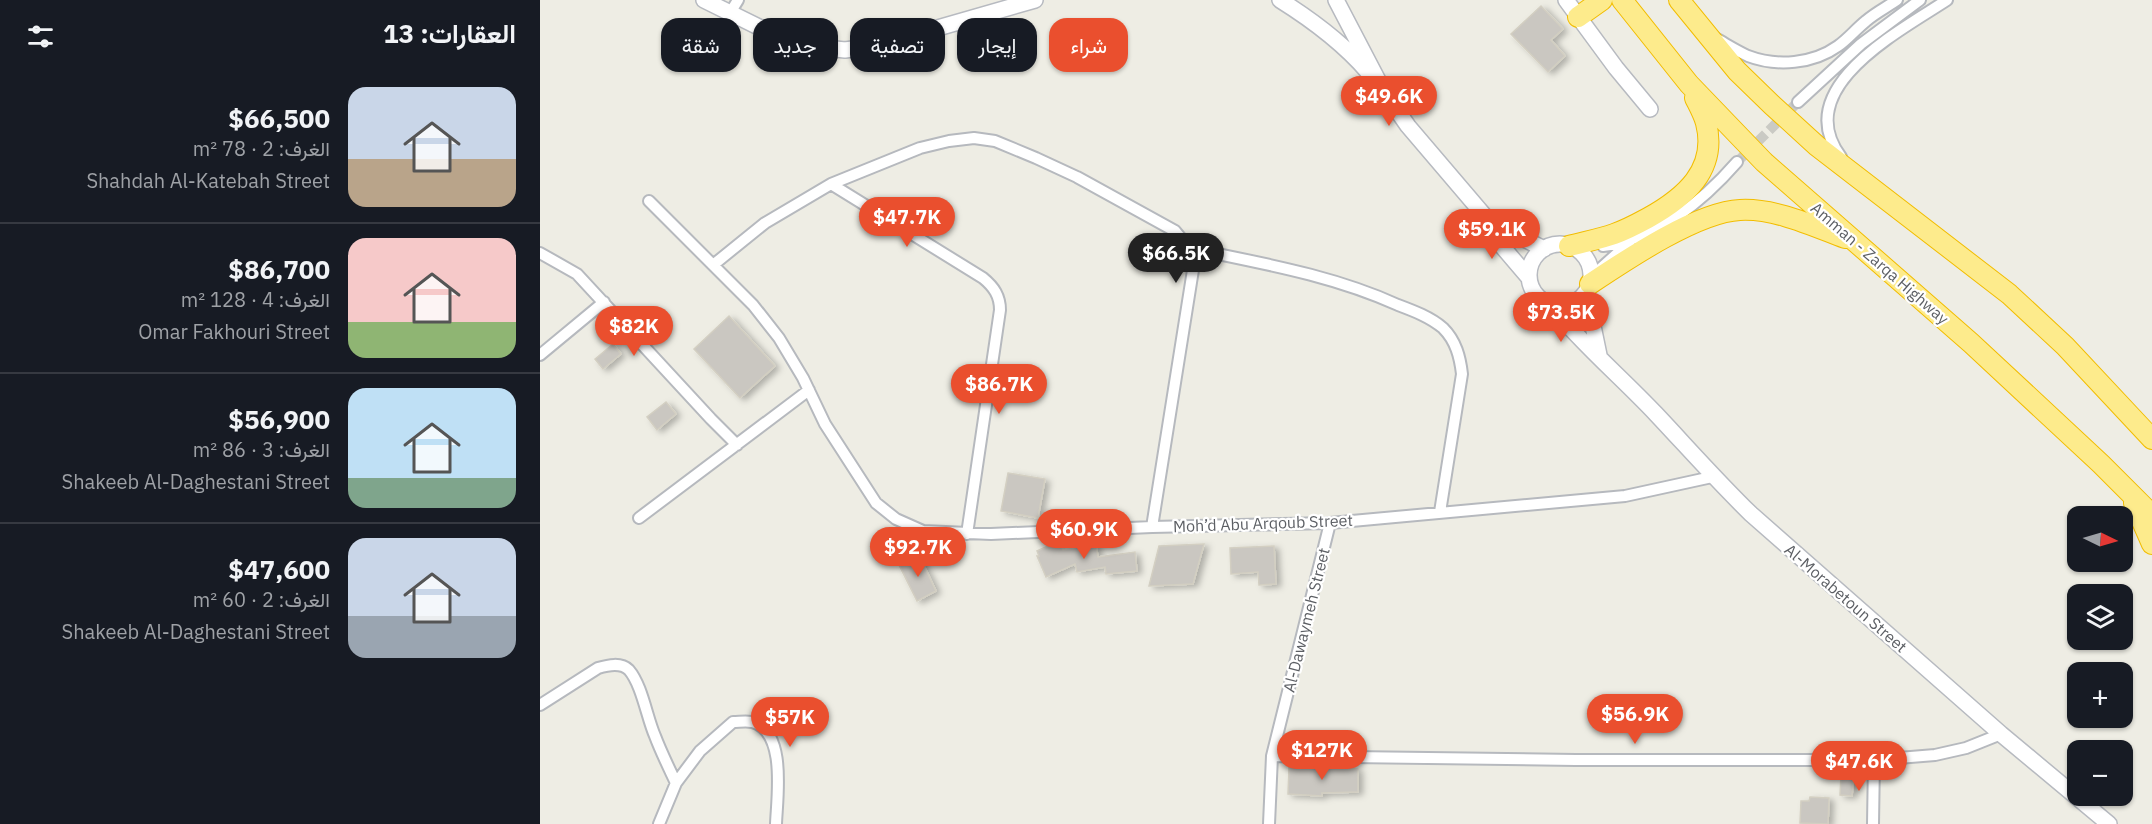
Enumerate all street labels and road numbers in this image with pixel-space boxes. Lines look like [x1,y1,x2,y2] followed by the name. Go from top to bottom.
[1807,198,1953,328] street label: Amman - Zarqa Highway
[1173,510,1353,536] street label: Moh’d Abu Arqoub Street
[1781,539,1911,657] street label: Al-Morabetoun Street
[1278,546,1334,694] street label: Al-Dawaymeh Street

